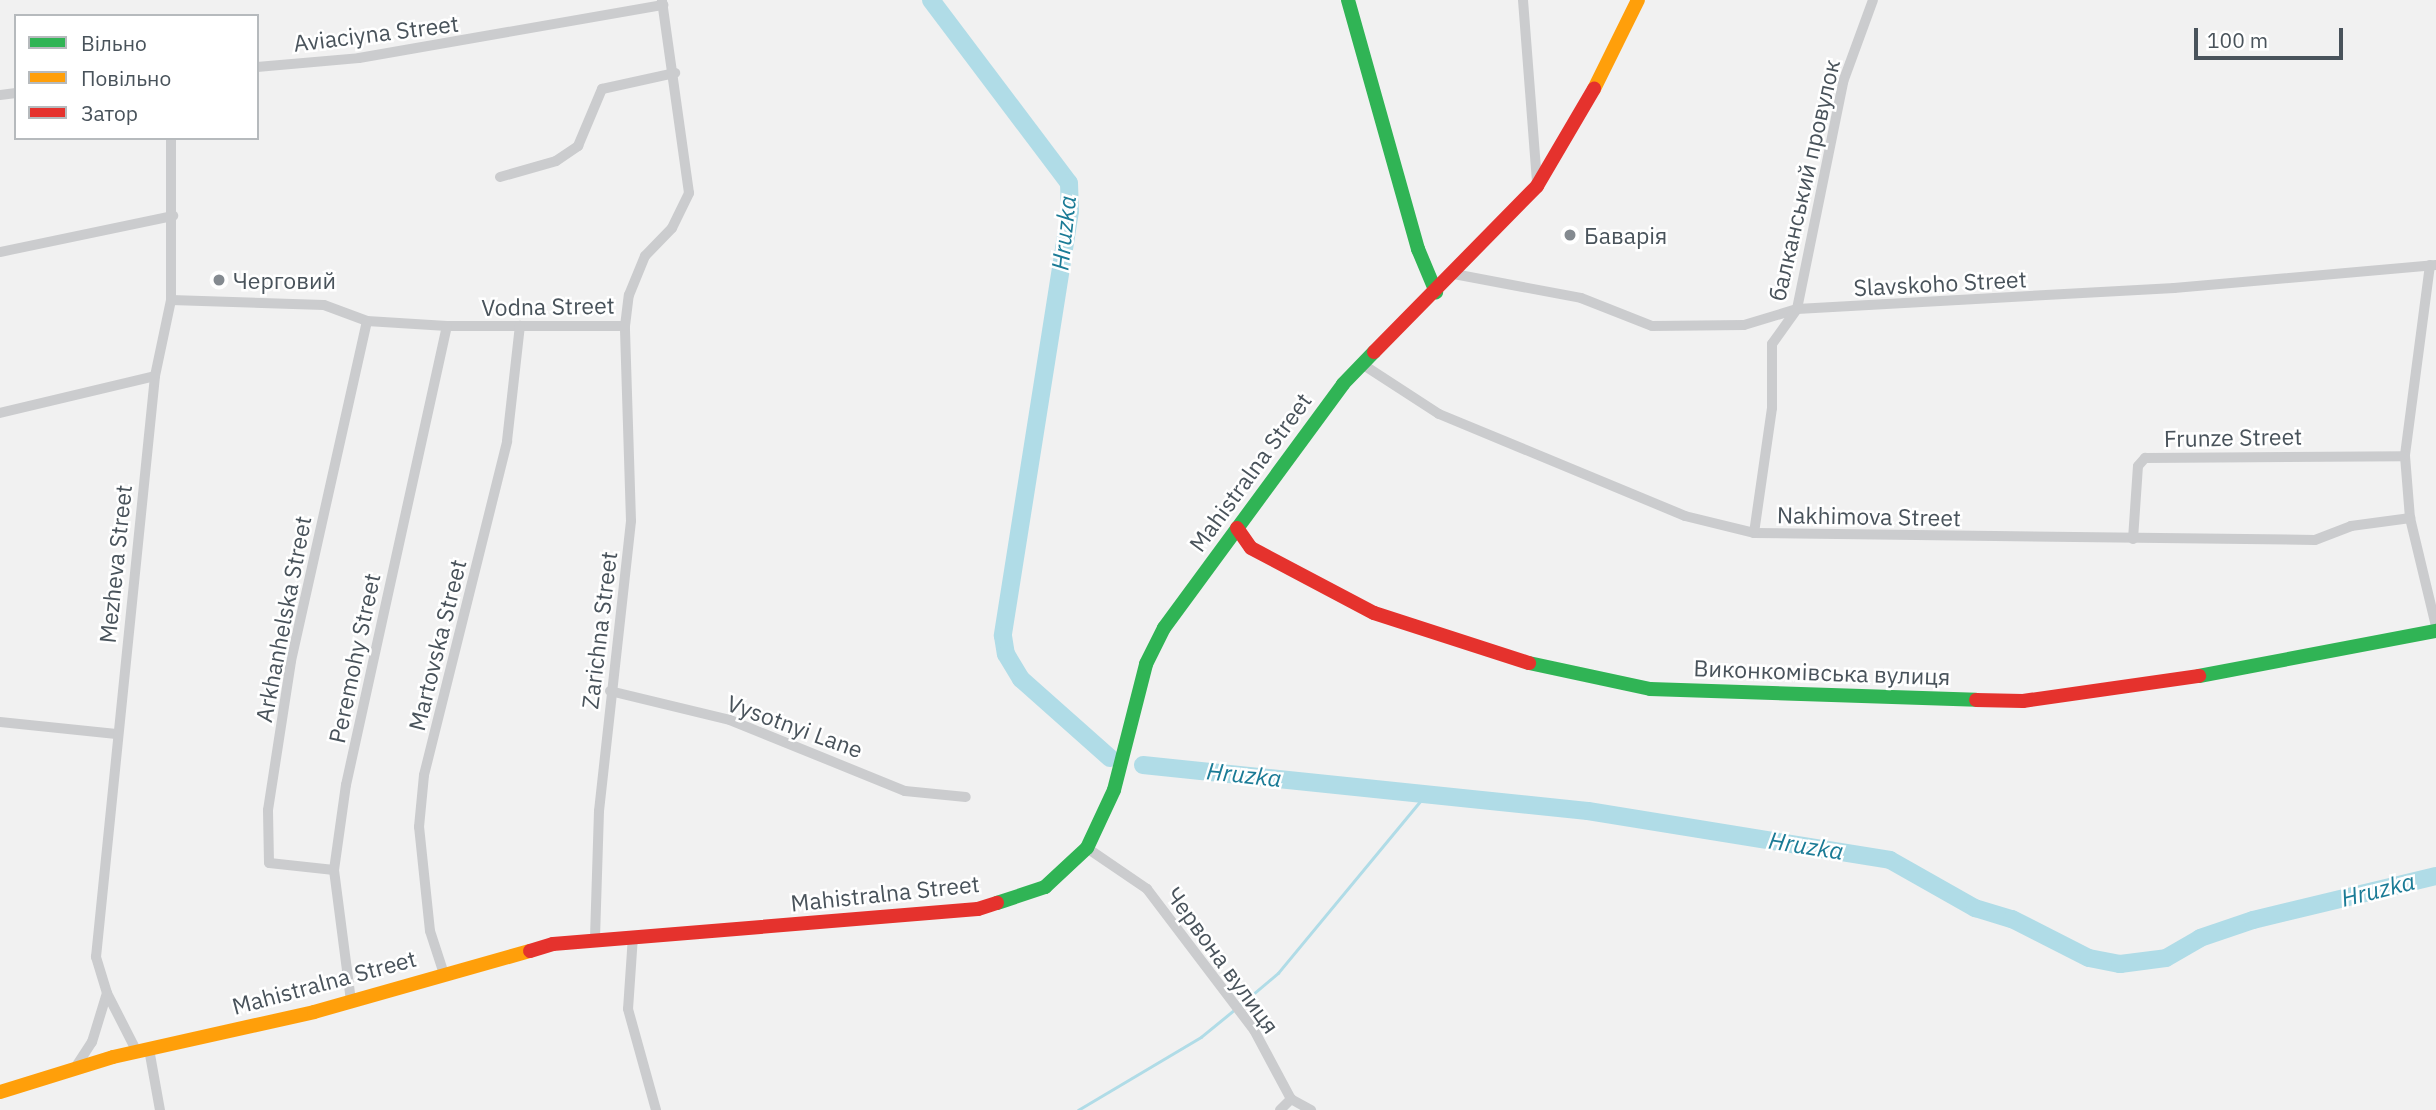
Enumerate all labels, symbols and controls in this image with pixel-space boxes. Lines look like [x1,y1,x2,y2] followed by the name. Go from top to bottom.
[292,9,460,57] street label: Aviaciyna Street
[14,14,259,140] legend
[2198,14,2347,58] scale bar
[2207,26,2268,54] text: 100 m
[81,29,147,57] text: Вільно
[1763,57,1845,303] street label: балканський провулок
[81,64,171,92] text: Повільно
[81,99,138,127] text: Затор
[1046,194,1082,272] water label: Hruzka
[1584,221,1667,249] place label: Баварія
[1562,227,1578,243] marker: Баварія
[1853,265,2027,301] street label: Slavskoho Street
[233,266,336,294] place label: Черговий
[211,272,227,288] marker: Черговий
[481,291,615,321] street label: Vodna Street
[1183,387,1317,557] street label: Mahistralna Street
[2163,422,2303,452] street label: Frunze Street
[93,483,137,645] street label: Mezheva Street
[1777,501,1961,531] street label: Nakhimova Street
[249,513,317,725] street label: Arkhanhelska Street
[576,550,622,710] street label: Zarichna Street
[402,557,472,733] street label: Martovska Street
[323,571,385,745] street label: Peremohy Street
[1693,654,1951,690] street label: Виконкомівська вулиця
[723,689,867,763] street label: Vysotnyi Lane
[1205,757,1283,793] water label: Hruzka
[1766,826,1846,866] water label: Hruzka
[2338,867,2418,913] water label: Hruzka
[789,869,981,917] street label: Mahistralna Street
[1161,881,1285,1039] street label: Червона вулиця
[229,944,419,1020] street label: Mahistralna Street

